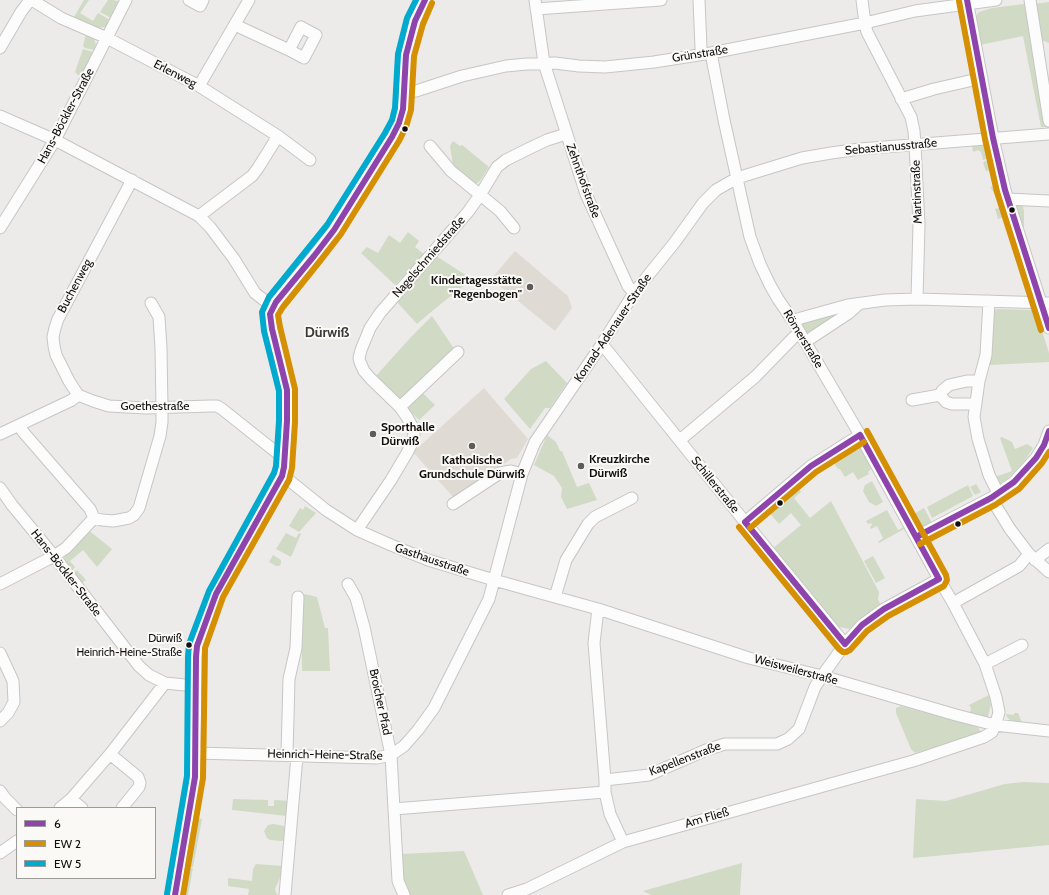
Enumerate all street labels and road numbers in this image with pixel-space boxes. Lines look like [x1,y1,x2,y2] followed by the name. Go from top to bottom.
[671,42,729,66] street label: Grünstraße
[151,57,199,91] street label: Erlenweg
[35,66,97,166] street label: Hans-Böckler-Straße
[844,136,938,158] street label: Sebastianusstraße
[563,142,603,220] street label: Zehnthofstraße
[909,160,925,224] street label: Martinstraße
[390,213,468,301] street label: Nagelschmiedstraße
[55,257,95,315] street label: Buchenweg
[571,271,655,385] street label: Konrad-Adenauer-Straße
[780,307,826,371] street label: Römerstraße
[121,399,189,413] street label: Goethestraße
[688,454,742,516] street label: Schillerstraße
[28,527,104,619] street label: Hans-Böckler-Straße
[393,541,471,579] street label: Gasthausstraße
[753,652,839,688] street label: Weisweilerstraße
[366,667,394,737] street label: Broicher Pfad
[647,739,723,779] street label: Kapellenstraße
[267,747,383,763] street label: Heinrich-Heine-Straße
[683,805,731,831] street label: Am Fließ

